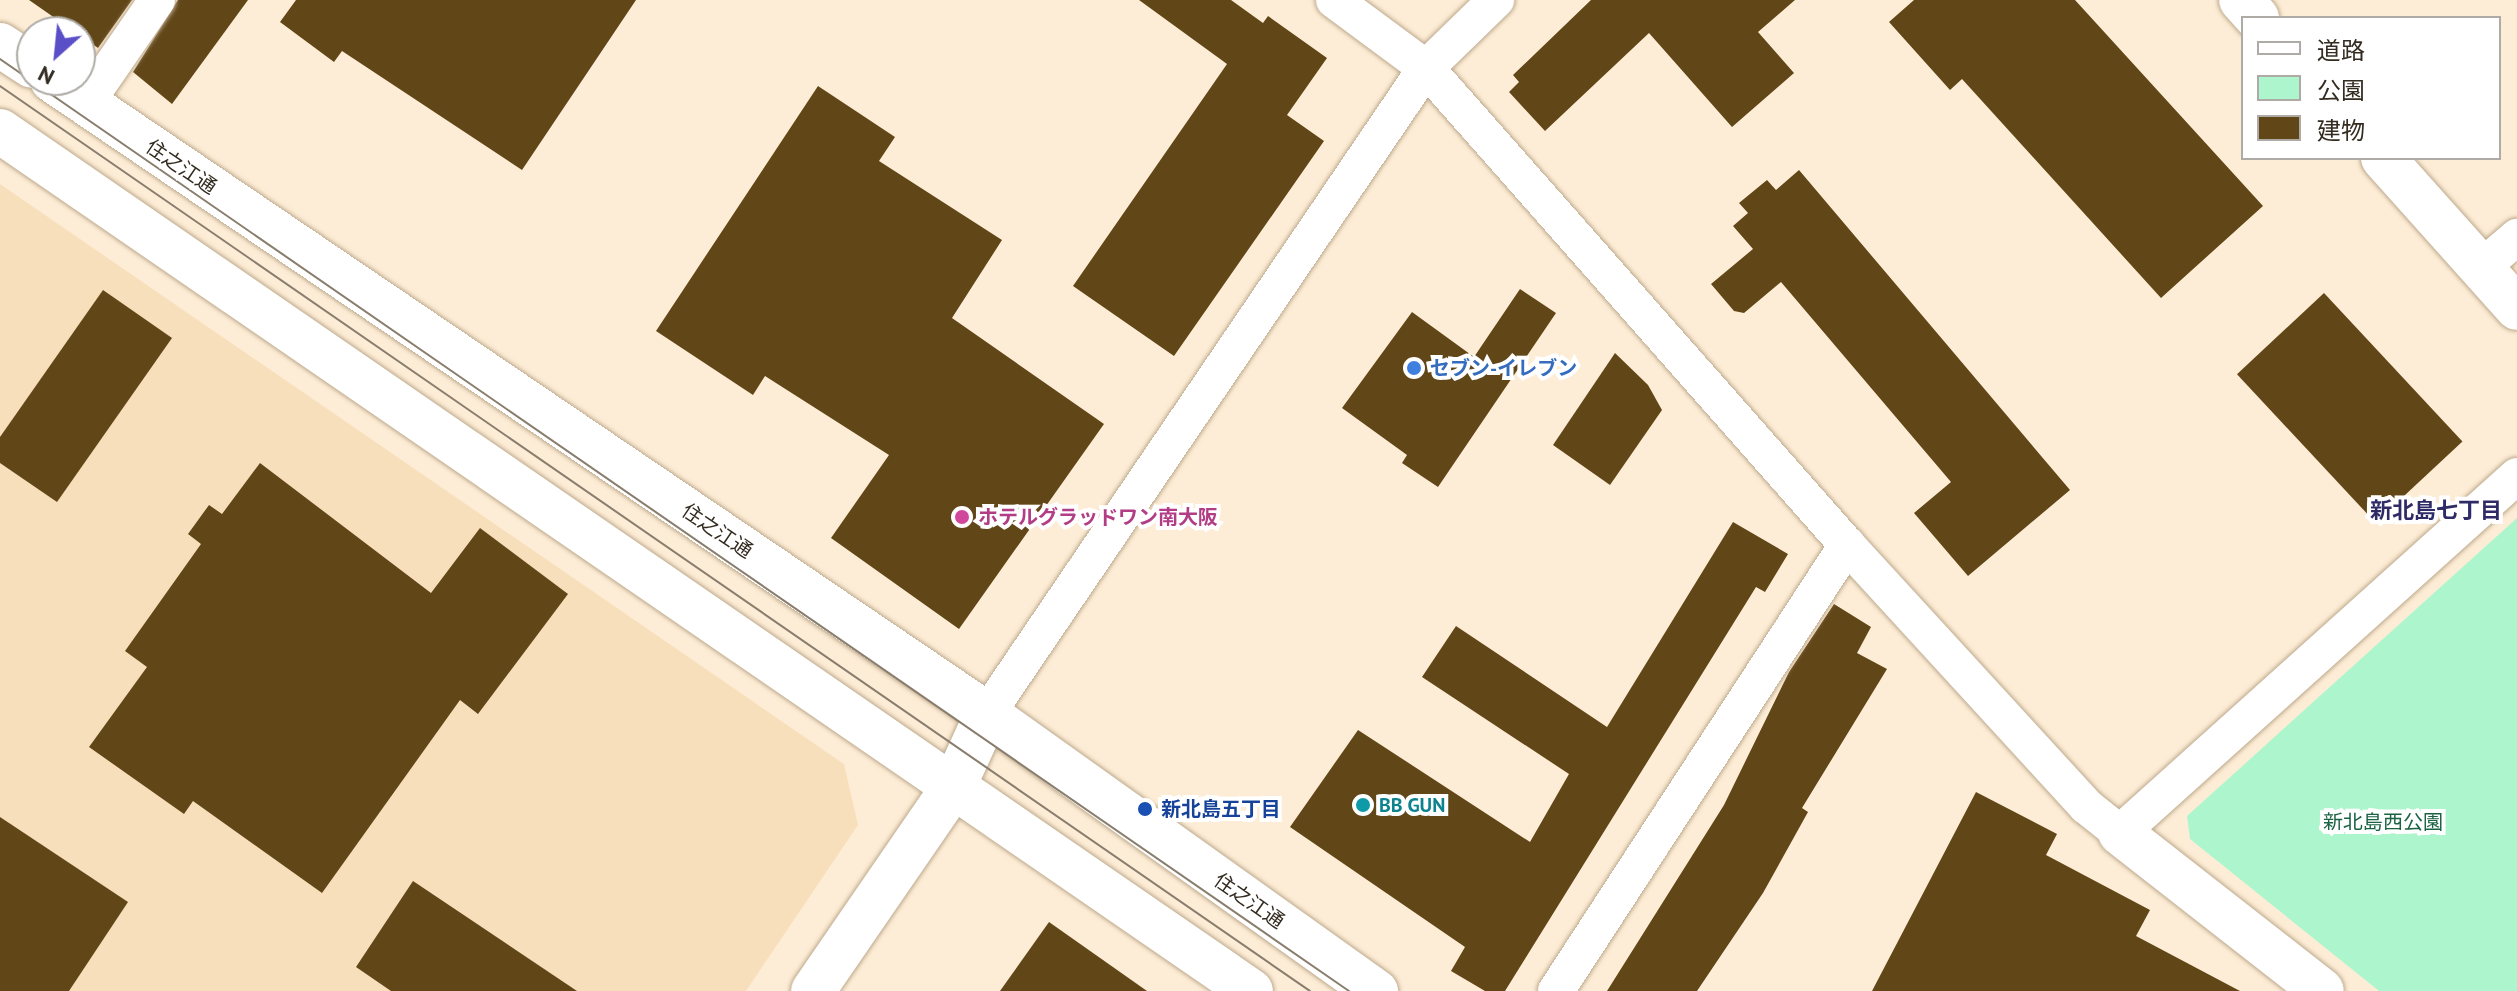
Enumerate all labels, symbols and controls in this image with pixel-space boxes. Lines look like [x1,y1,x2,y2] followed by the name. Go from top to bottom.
[16,16,96,96] north arrow
[2241,16,2501,160] legend
[2317,35,2365,66] text: 道路
[33,60,59,91] text: N
[2317,75,2365,106] text: 公園
[2317,115,2365,146] text: 建物
[141,135,221,199] street label: 住之江通
[1430,356,1577,380] place label: セブン-イレブン
[1405,359,1423,377] marker: セブン-イレブン
[2370,498,2502,524] district label: 新北島七丁目
[677,499,757,563] street label: 住之江通
[978,505,1218,529] place label: ホテルグラッドワン南大阪
[953,508,971,526] marker: ホテルグラッドワン南大阪
[1379,793,1446,817] place label: BB GUN
[1354,796,1372,814] marker: BB GUN
[1161,797,1281,821] place label: 新北島五丁目
[1136,800,1154,818] marker: 新北島五丁目
[2323,810,2443,834] park label: 新北島西公園
[1209,868,1289,934] street label: 住之江通

